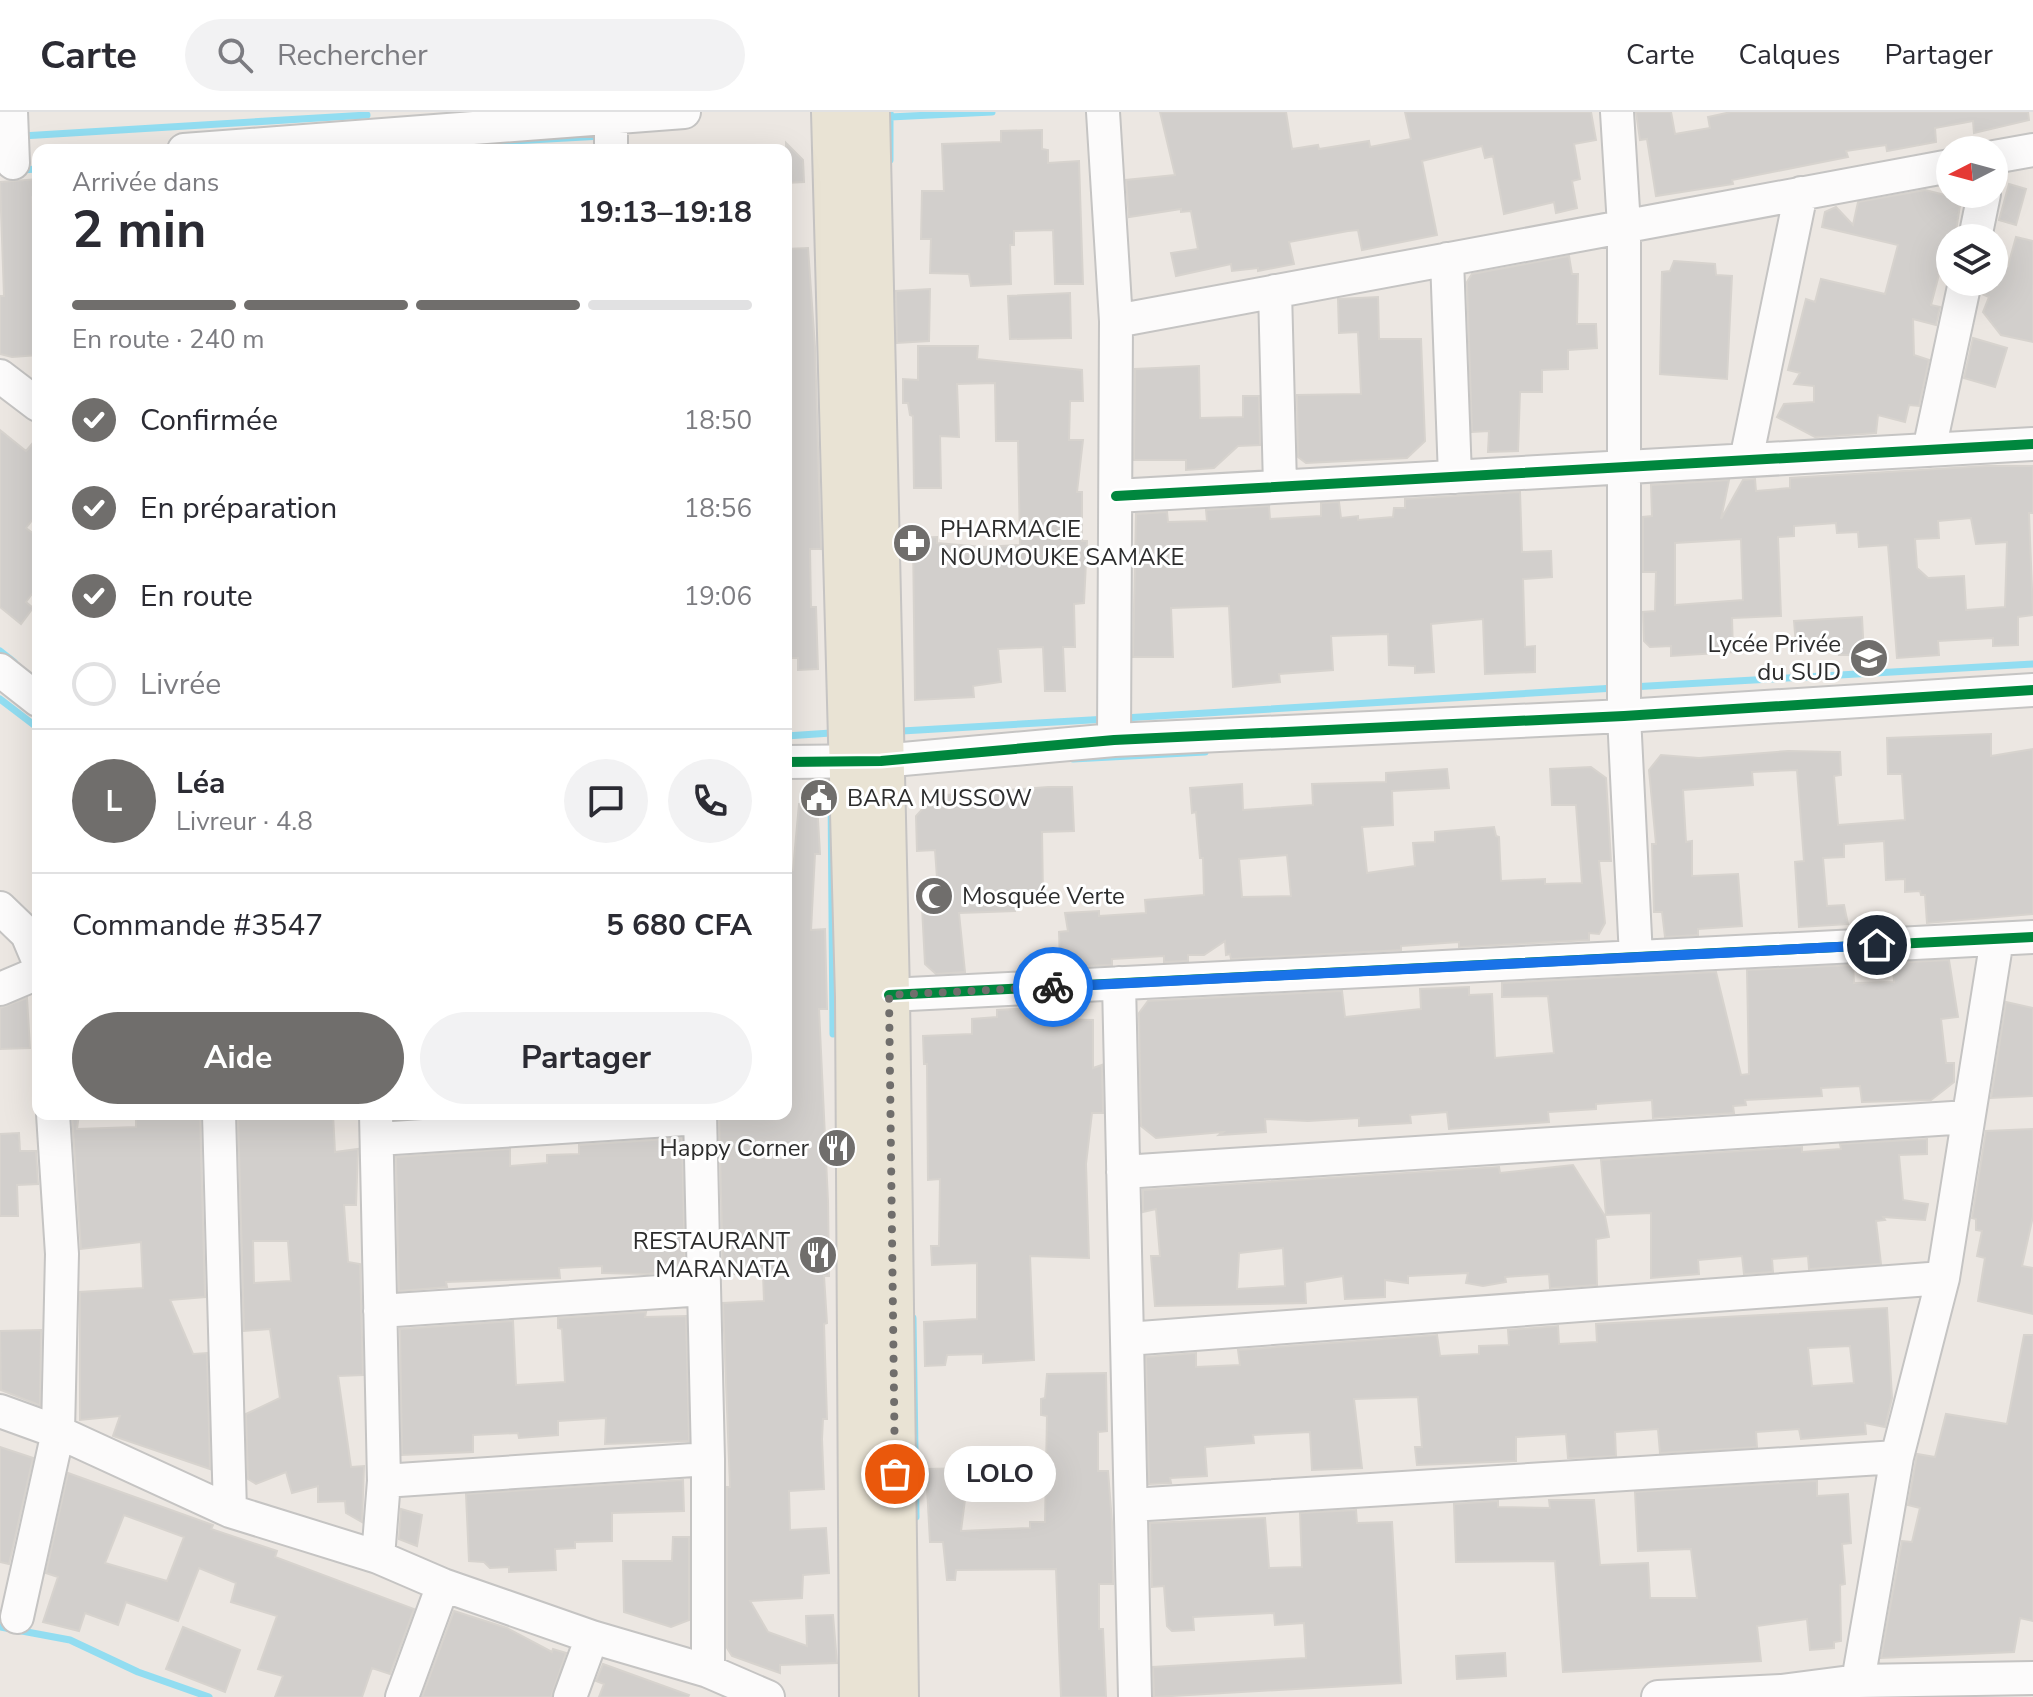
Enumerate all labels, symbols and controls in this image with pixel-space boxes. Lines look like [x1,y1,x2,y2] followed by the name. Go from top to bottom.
[185,19,745,91] search box
[40,30,137,81] text: Carte
[213,33,257,77] icon: search
[277,35,428,76] text: Rechercher
[1626,36,1695,74] text: Carte
[1739,36,1840,74] text: Calques
[1884,36,1993,74] text: Partager
[1936,136,2008,208] north arrow
[1936,136,2008,296] map controls
[72,165,219,200] text: Arrivée dans
[578,192,752,233] text: 19:13–19:18
[72,194,207,265] text: 2 min
[1936,224,2008,296] button: layers
[72,322,265,357] text: En route · 240 m
[72,398,116,442] icon: check
[140,400,278,441] text: Confirmée
[684,403,752,438] text: 18:50
[72,486,116,530] icon: check
[140,488,337,529] text: En préparation
[684,491,752,526] text: 18:56
[940,513,1184,573] place label: PHARMACIE NOUMOUKE SAMAKE
[891,522,933,564] pharmacy icon: PHARMACIE NOUMOUKE SAMAKE
[72,574,116,618] icon: check
[140,576,253,617] text: En route
[684,579,752,614] text: 19:06
[1707,628,1841,688] place label: Lycée Privée du SUD
[1848,637,1890,679] school or university icon: Lycée Privée du SUD
[140,664,221,705] text: Livrée
[564,759,648,843] button: chat
[668,759,752,843] button: phone
[176,763,225,804] text: Léa
[798,777,840,819] public building icon: BARA MUSSOW
[106,781,122,822] text: L
[847,782,1032,814] place label: BARA MUSSOW
[176,804,313,839] text: Livreur · 4.8
[913,875,955,917] mosque icon: Mosquée Verte
[962,880,1125,912] place label: Mosquée Verte
[72,905,323,946] text: Commande #3547
[606,905,752,946] text: 5 680 CFA
[1843,911,1911,979] pin
[1855,923,1899,967] icon: home
[1013,947,1093,1027] courier
[1031,965,1075,1009] icon: bike
[72,1012,404,1104] button: Aide
[420,1012,752,1104] button: Partager
[816,1127,858,1169] restaurant icon: Happy Corner
[659,1132,809,1164] place label: Happy Corner
[633,1225,791,1285] place label: RESTAURANT MARANATA
[797,1234,839,1276] restaurant icon: RESTAURANT MARANATA
[861,1440,929,1508] pin
[943,1446,1055,1502] callout: LOLO
[873,1452,917,1496] icon: bag
[966,1456,1034,1491] text: LOLO

